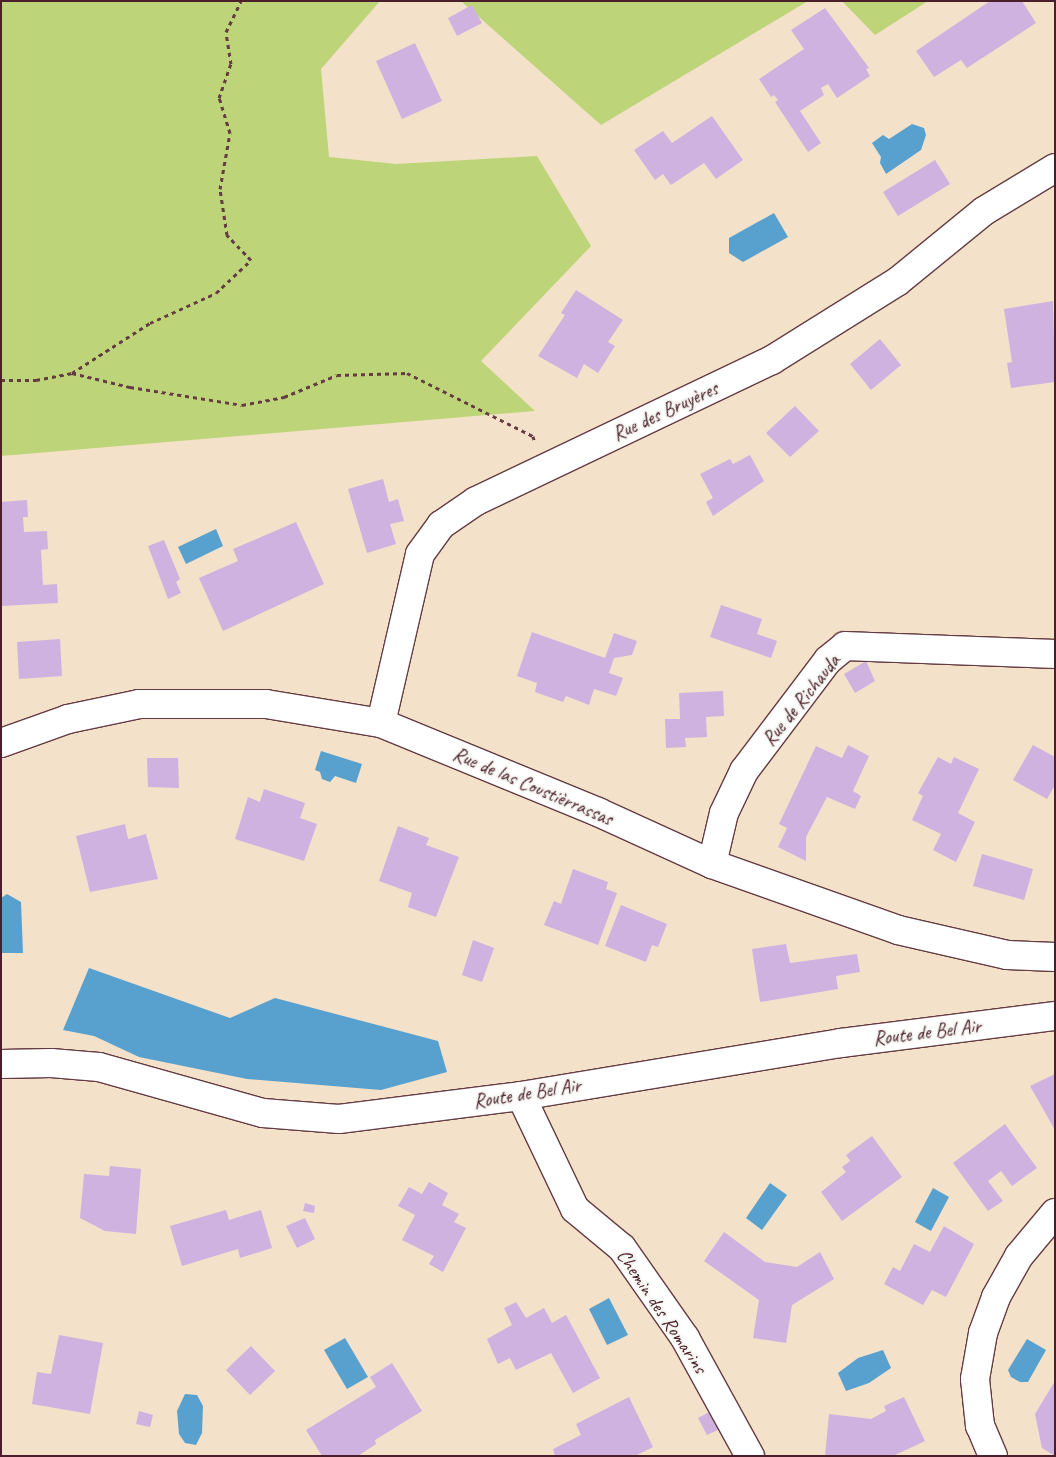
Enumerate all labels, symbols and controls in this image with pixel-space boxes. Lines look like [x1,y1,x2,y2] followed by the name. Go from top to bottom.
[608,376,722,446] street label: Rue des Bruyères
[757,649,845,751] street label: Rue de Richauda
[450,742,616,830] street label: Rue de las Coustièrrassas
[872,1013,982,1051] street label: Route de Bel Air
[472,1073,582,1113] street label: Route de Bel Air
[612,1244,712,1378] street label: Chemin des Romarins

